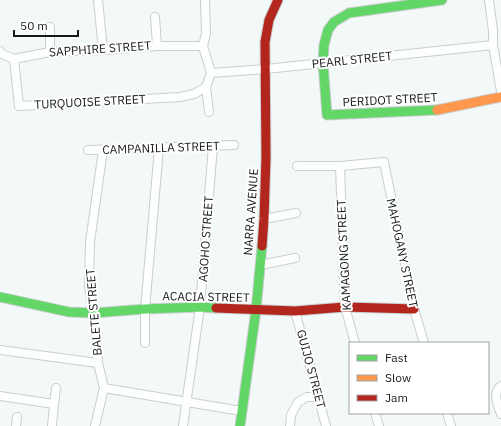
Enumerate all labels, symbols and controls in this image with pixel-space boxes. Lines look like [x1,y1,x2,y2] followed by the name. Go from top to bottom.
[14,12,78,38] scale bar
[20,18,48,33] text: 50 m
[48,37,152,60] street label: SAPPHIRE STREET
[311,48,393,71] street label: PEARL STREET
[342,90,438,109] street label: PERIDOT STREET
[34,91,146,112] street label: TURQUOISE STREET
[102,138,220,157] street label: CAMPANILLA STREET
[240,168,261,256] street label: NARRA AVENUE
[195,195,216,283] street label: AGOHO STREET
[384,197,421,309] street label: MAHOGANY STREET
[333,199,354,311] street label: KAMAGONG STREET
[82,268,105,356] street label: BALETE STREET
[162,288,250,305] street label: ACACIA STREET
[294,328,329,410] street label: GUIJO STREET
[349,342,489,414] legend
[385,350,408,365] text: Fast
[385,370,411,385] text: Slow
[385,390,408,405] text: Jam

